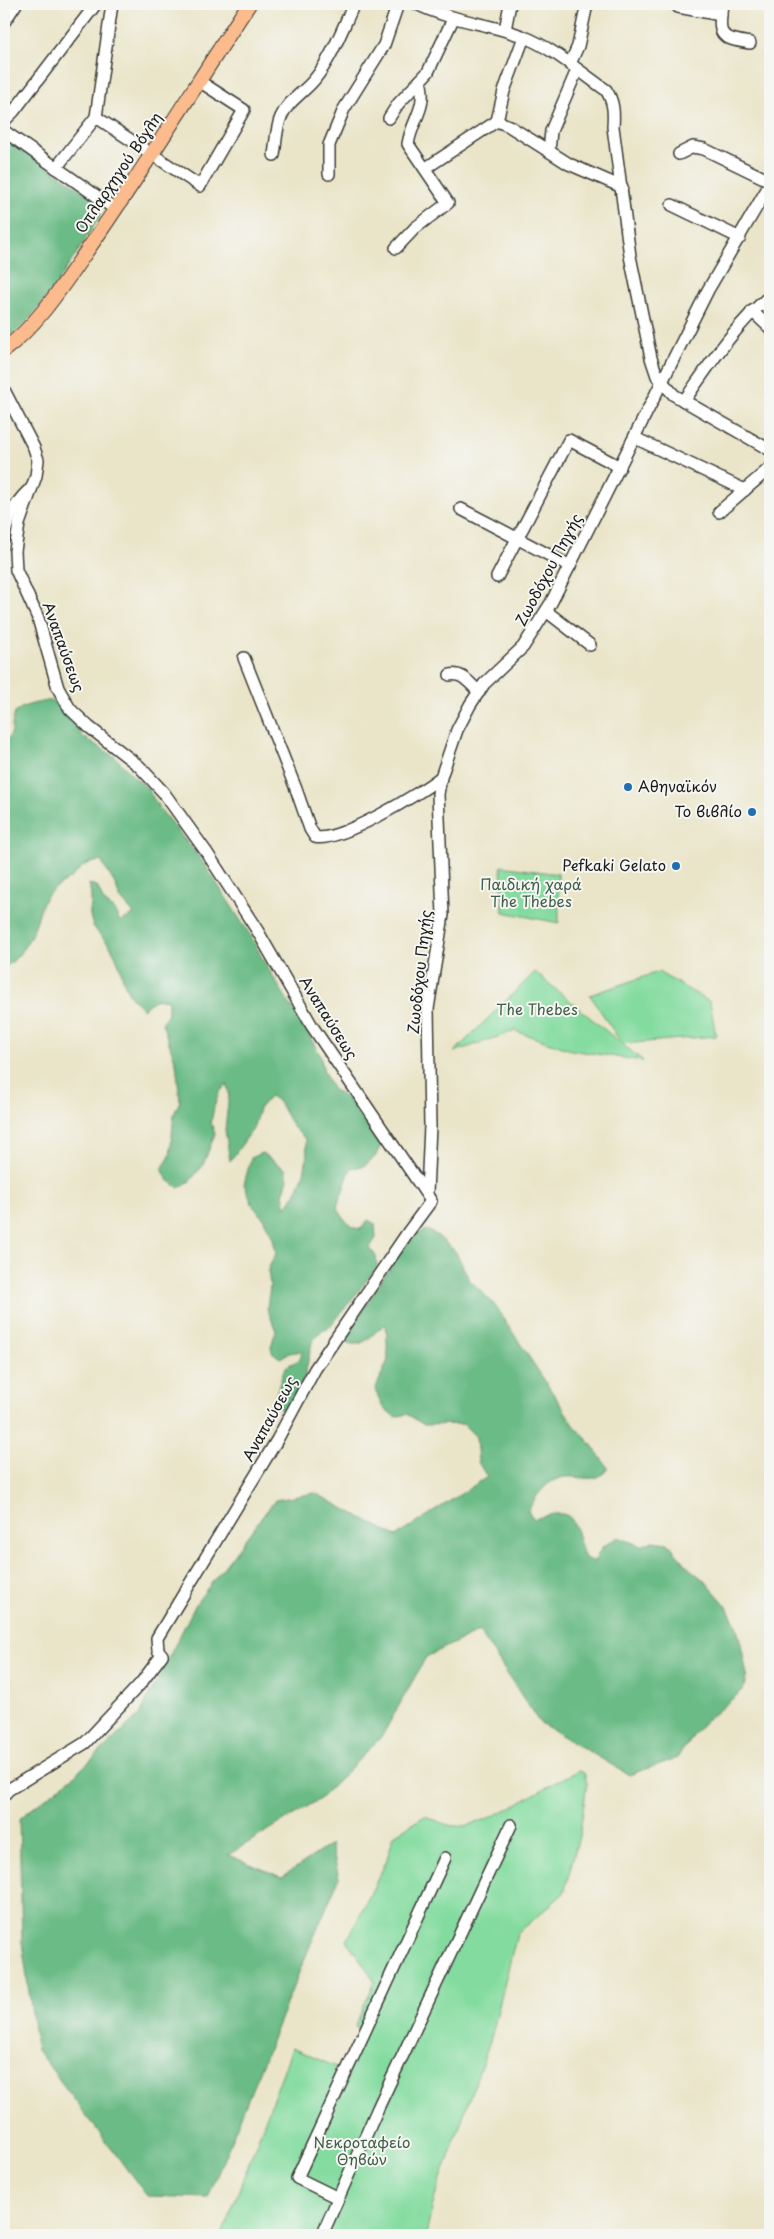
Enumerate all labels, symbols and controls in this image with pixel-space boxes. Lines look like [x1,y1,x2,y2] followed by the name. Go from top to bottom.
[69,107,167,237] street label: Οπλαρχηγού Βόγλη
[508,509,587,630] street label: Ζωοδόχου Πηγής
[37,598,91,695] street label: Αναπαύσεως
[638,774,717,797] place label: Αθηναϊκόν
[622,781,634,793] marker: Αθηναϊκόν
[674,799,742,822] place label: Το βιβλίο
[746,806,758,818] marker: Το βιβλίο
[562,853,666,876] place label: Pefkaki Gelato
[670,860,682,872] marker: Pefkaki Gelato
[480,872,582,912] park label: Παιδική χαρά The Thebes
[401,909,436,1035] street label: Ζωοδόχου Πηγής
[294,971,364,1064] street label: Αναπαύσεως
[496,997,578,1020] park label: The Thebes
[236,1371,302,1465] street label: Αναπαύσεως
[313,2130,411,2170] park label: Νεκροταφείο Θηβών

